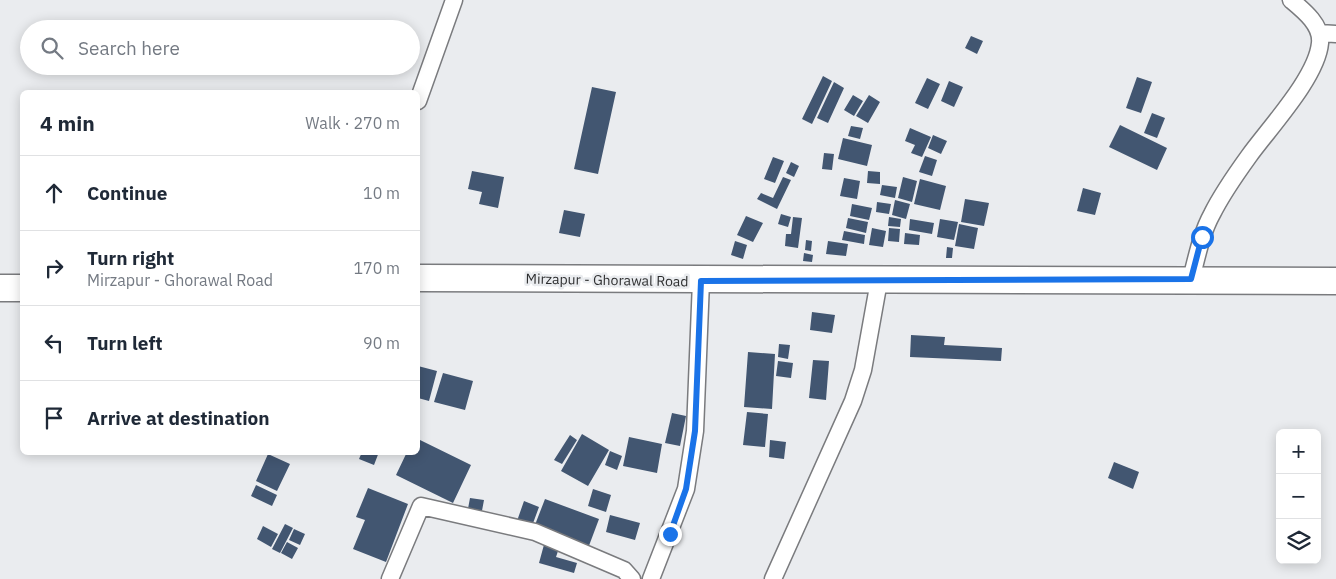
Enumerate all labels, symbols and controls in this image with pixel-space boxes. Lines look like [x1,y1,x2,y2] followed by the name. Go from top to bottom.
[20,20,420,75] search box
[38,34,66,62] icon: search
[78,36,180,60] text: Search here
[40,109,95,137] text: 4 min
[305,113,400,133] text: Walk · 270 m
[40,179,68,207] icon: ahead
[87,181,167,205] text: Continue
[363,183,400,203] text: 10 m
[1191,226,1214,249] route start
[87,246,174,270] text: Turn right
[40,254,68,282] icon: right
[353,258,400,278] text: 170 m
[87,270,273,290] text: Mirzapur - Ghorawal Road
[525,270,689,290] street label: Mirzapur - Ghorawal Road
[40,329,68,357] icon: left
[87,331,163,355] text: Turn left
[363,333,400,353] text: 90 m
[40,404,68,432] icon: arrive
[87,406,270,430] text: Arrive at destination
[1276,429,1321,564] map controls
[1276,429,1321,474] button: +
[1276,474,1321,519] button: −
[1276,519,1321,564] button: layers
[659,523,682,546] route end

